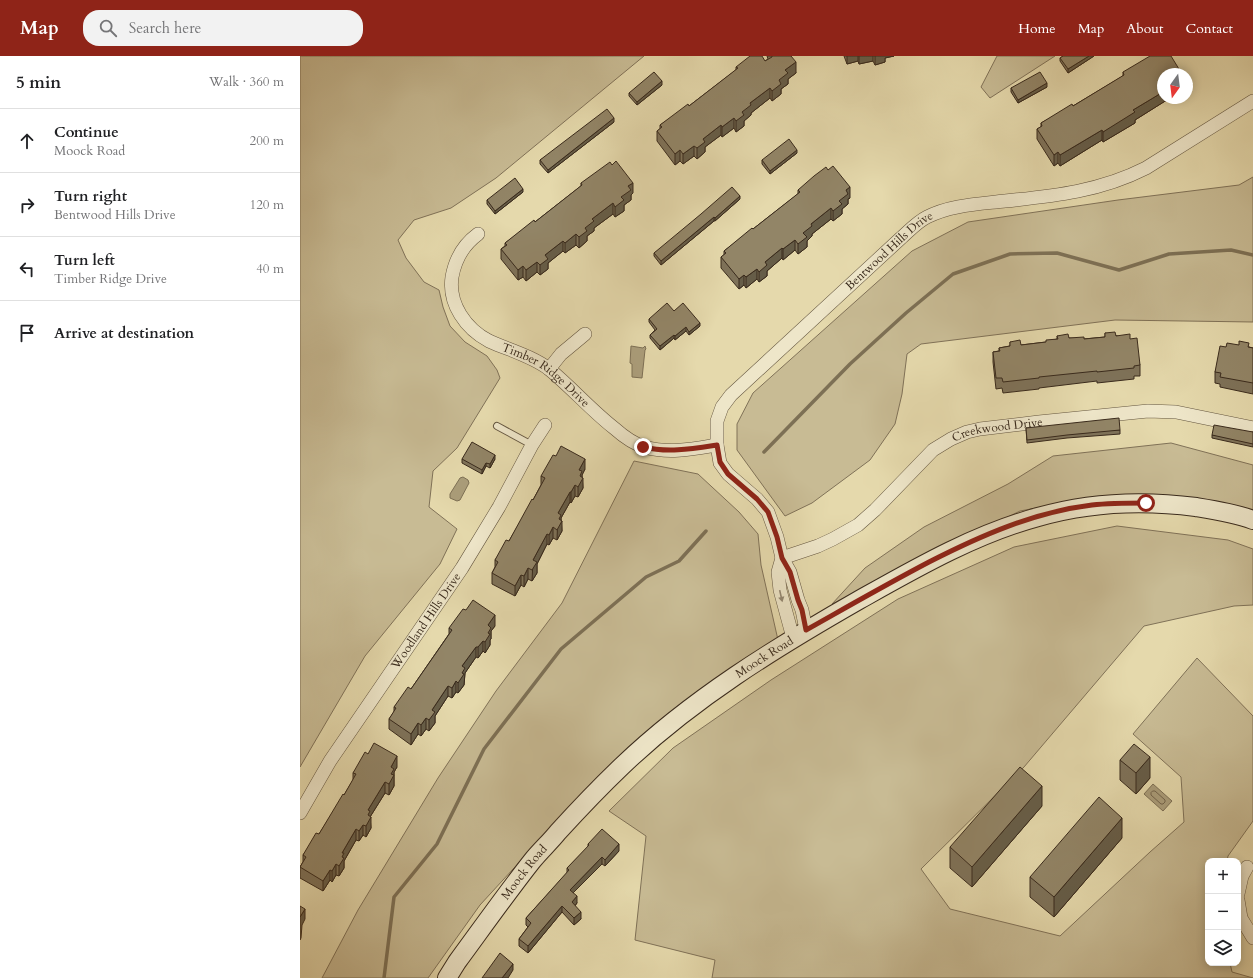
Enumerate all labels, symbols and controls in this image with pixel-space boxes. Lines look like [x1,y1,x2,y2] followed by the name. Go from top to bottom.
[83,10,363,46] search box
[20,15,59,41] text: Map
[97,17,119,39] icon: search
[129,18,201,38] text: Search here
[1018,19,1056,38] text: Home
[1078,19,1104,38] text: Map
[1126,19,1163,38] text: About
[1185,19,1233,38] text: Contact
[1157,68,1193,104] north arrow
[16,71,61,94] text: 5 min
[209,73,284,91] text: Walk · 360 m
[54,122,119,142] text: Continue
[16,130,38,152] icon: ahead
[250,132,284,150] text: 200 m
[54,142,125,160] text: Moock Road
[54,186,127,206] text: Turn right
[16,194,38,216] icon: right
[250,196,284,214] text: 120 m
[54,206,176,224] text: Bentwood Hills Drive
[842,207,935,294] street label: Bentwood Hills Drive
[54,250,115,270] text: Turn left
[16,258,38,280] icon: left
[256,260,284,278] text: 40 m
[54,270,167,288] text: Timber Ridge Drive
[16,322,38,344] icon: arrive
[54,323,194,343] text: Arrive at destination
[500,339,593,411] street label: Timber Ridge Drive
[949,414,1043,446] street label: Creekwood Drive
[634,438,652,456] route end
[1137,494,1155,512] route start
[387,569,465,673] street label: Woodland Hills Drive
[779,590,785,602] one-way arrow
[732,632,797,682] street label: Moock Road
[497,841,551,903] street label: Moock Road
[1205,858,1241,966] map controls
[1205,858,1241,894] button: +
[1205,894,1241,930] button: −
[1205,930,1241,966] button: layers

